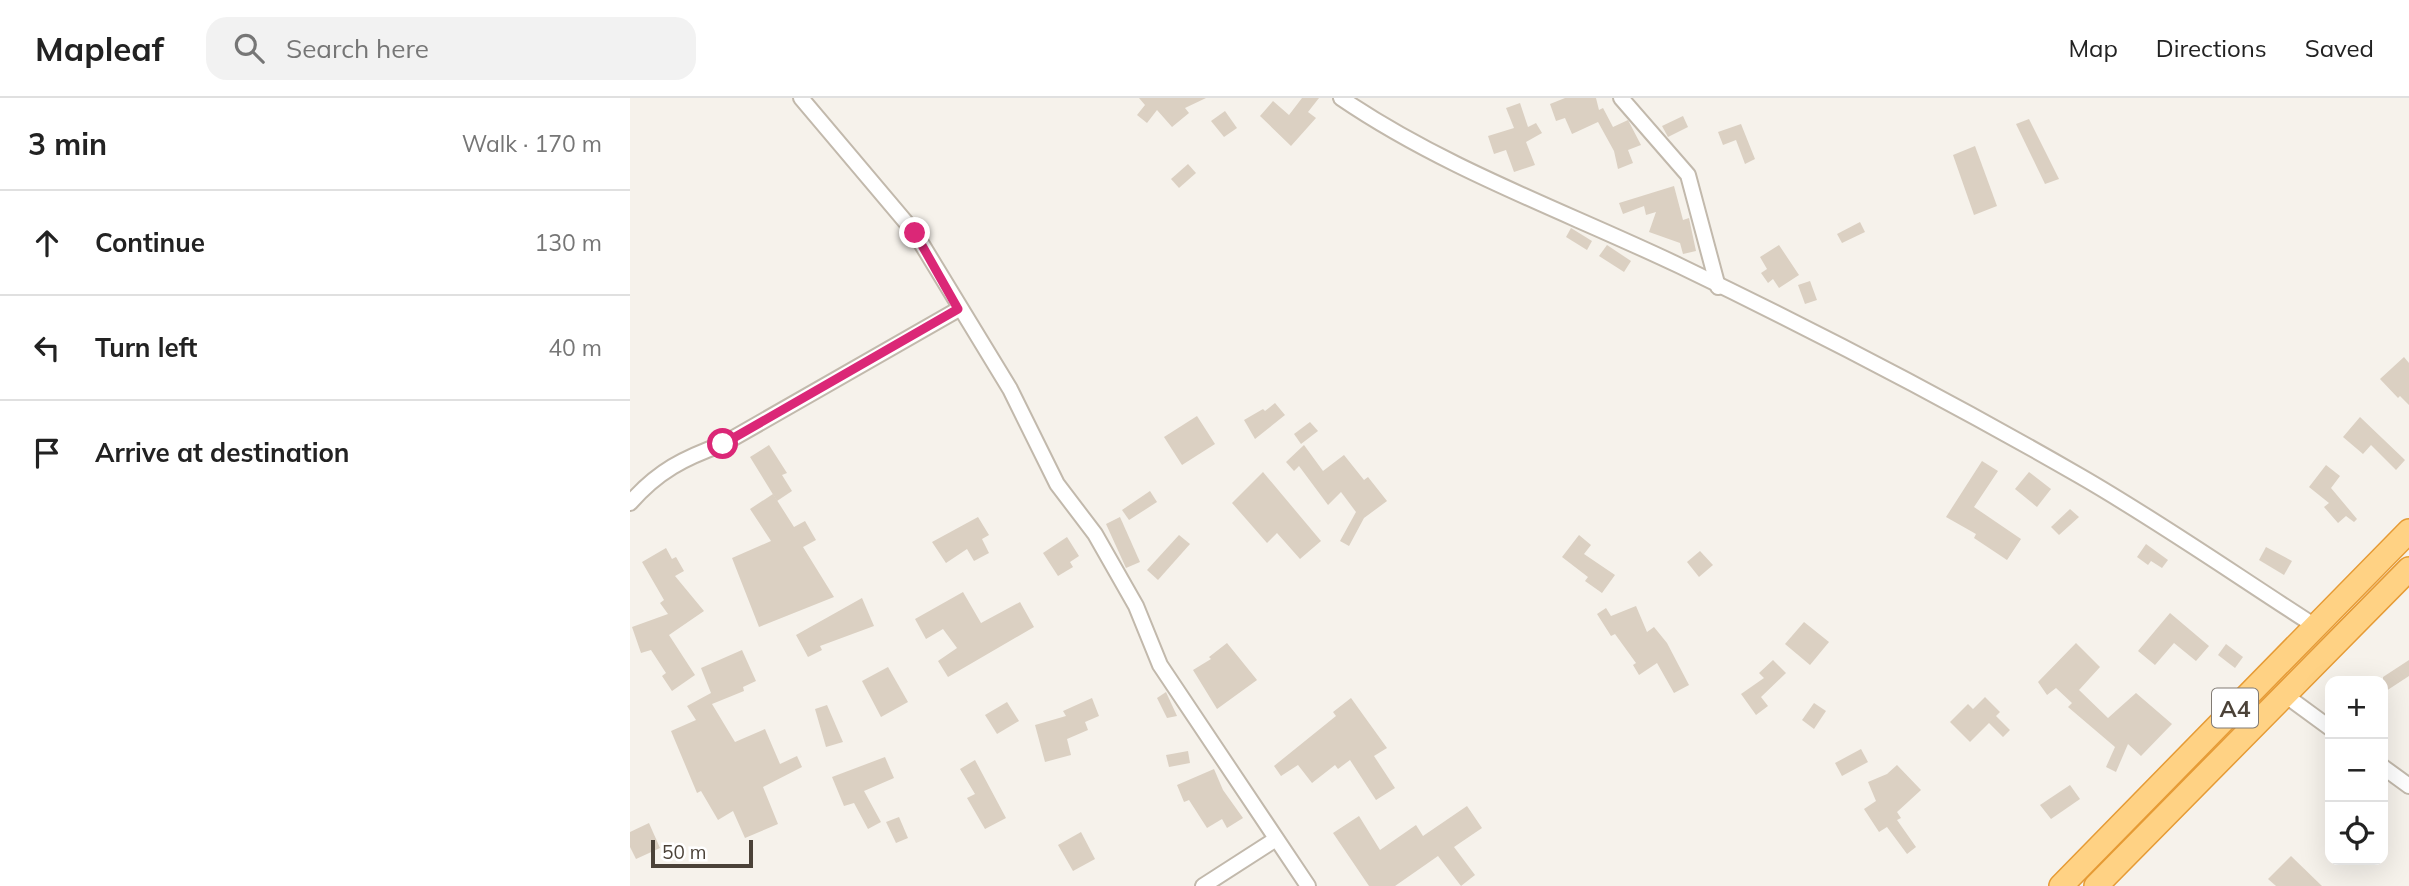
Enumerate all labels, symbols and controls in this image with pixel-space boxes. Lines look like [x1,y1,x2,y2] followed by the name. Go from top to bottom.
[206,17,696,80] search box
[35,28,164,69] text: Mapleaf
[230,29,268,67] icon: search
[286,32,429,65] text: Search here
[2068,33,2118,63] text: Map
[2156,33,2267,63] text: Directions
[2305,33,2374,63] text: Saved
[28,125,107,163] text: 3 min
[462,129,602,158] text: Walk · 170 m
[899,217,930,248] route end
[28,224,66,262] icon: ahead
[95,226,205,259] text: Continue
[534,228,602,257] text: 130 m
[28,329,66,367] icon: left
[95,331,197,364] text: Turn left
[548,333,602,362] text: 40 m
[707,428,738,459] route start
[28,434,66,472] icon: arrive
[95,436,350,469] text: Arrive at destination
[2325,676,2388,865] map controls
[2325,676,2388,739] button: +
[2212,688,2258,728] road number: A4
[2325,739,2388,802] button: −
[2325,802,2388,865] button: locate
[651,837,752,869] scale bar
[662,840,706,864] text: 50 m

